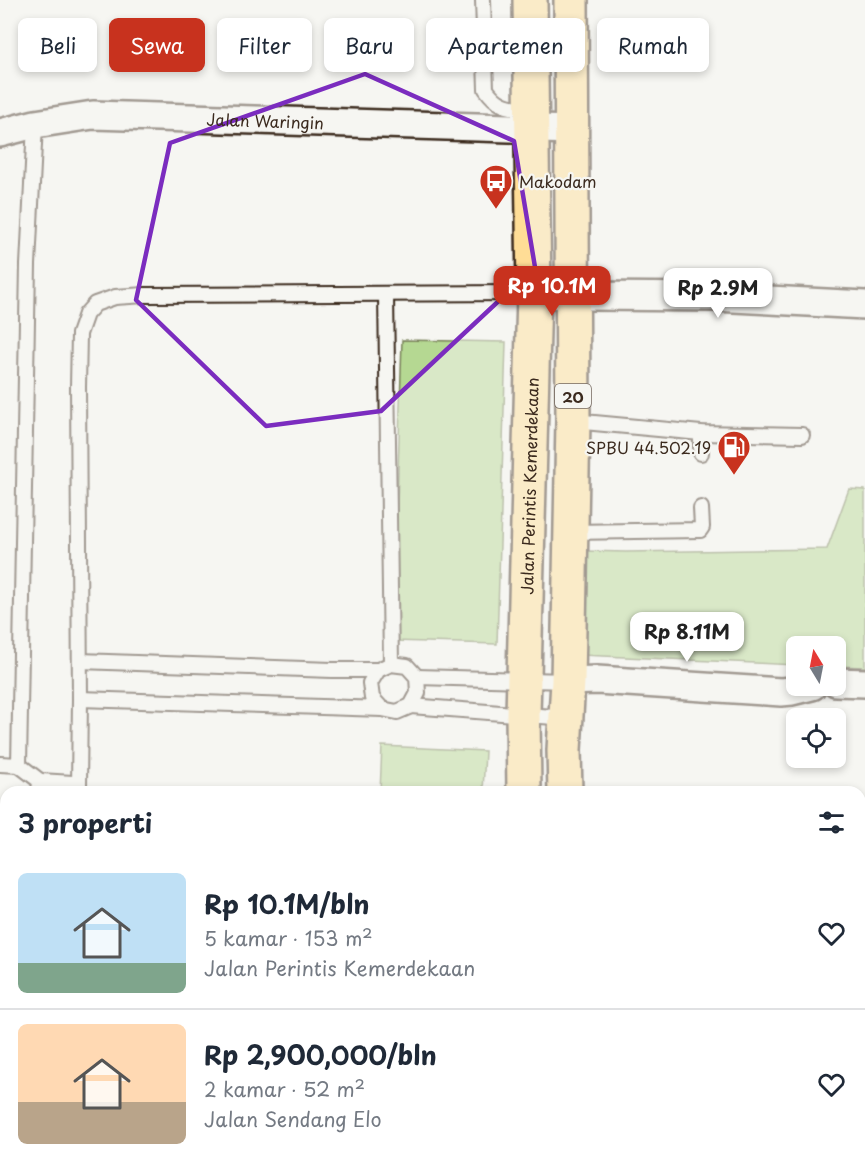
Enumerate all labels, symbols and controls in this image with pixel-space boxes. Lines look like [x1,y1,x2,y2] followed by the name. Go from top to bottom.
[18,18,97,72] chip: Beli
[109,18,205,72] chip: Sewa
[217,18,312,72] chip: Filter
[324,18,414,72] chip: Baru
[426,18,585,72] chip: Apartemen
[597,18,709,72] chip: Rumah
[206,107,324,134] street label: Jalan Waringin
[478,163,514,210] bus stop icon: Makodam
[519,169,597,193] place label: Makodam
[490,266,614,317] pin: Rp 10.1M
[663,268,773,319] pin: Rp 2.9M
[508,270,596,300] text: Rp 10.1M
[677,272,759,302] text: Rp 2.9M
[514,377,544,595] street label: Jalan Perintis Kemerdekaan
[555,384,591,408] road number: 20
[716,429,752,476] fuel station icon: SPBU 44.502.19
[586,435,711,459] place label: SPBU 44.502.19
[625,612,749,663] pin: Rp 8.11M
[644,616,730,646] text: Rp 8.11M
[786,636,846,696] north arrow
[786,636,846,768] map controls
[786,708,846,768] button: locate
[18,803,152,842] text: 3 properti
[815,806,848,839] icon: filters
[204,884,369,923] text: Rp 10.1M/bln
[66,897,138,969] icon: home
[815,917,848,950] icon: heart
[204,923,373,953] text: 5 kamar · 153 m²
[204,953,475,983] text: Jalan Perintis Kemerdekaan
[204,1035,437,1074] text: Rp 2,900,000/bln
[66,1048,138,1120] icon: home
[815,1068,848,1101] icon: heart
[204,1074,365,1104] text: 2 kamar · 52 m²
[204,1104,382,1134] text: Jalan Sendang Elo

